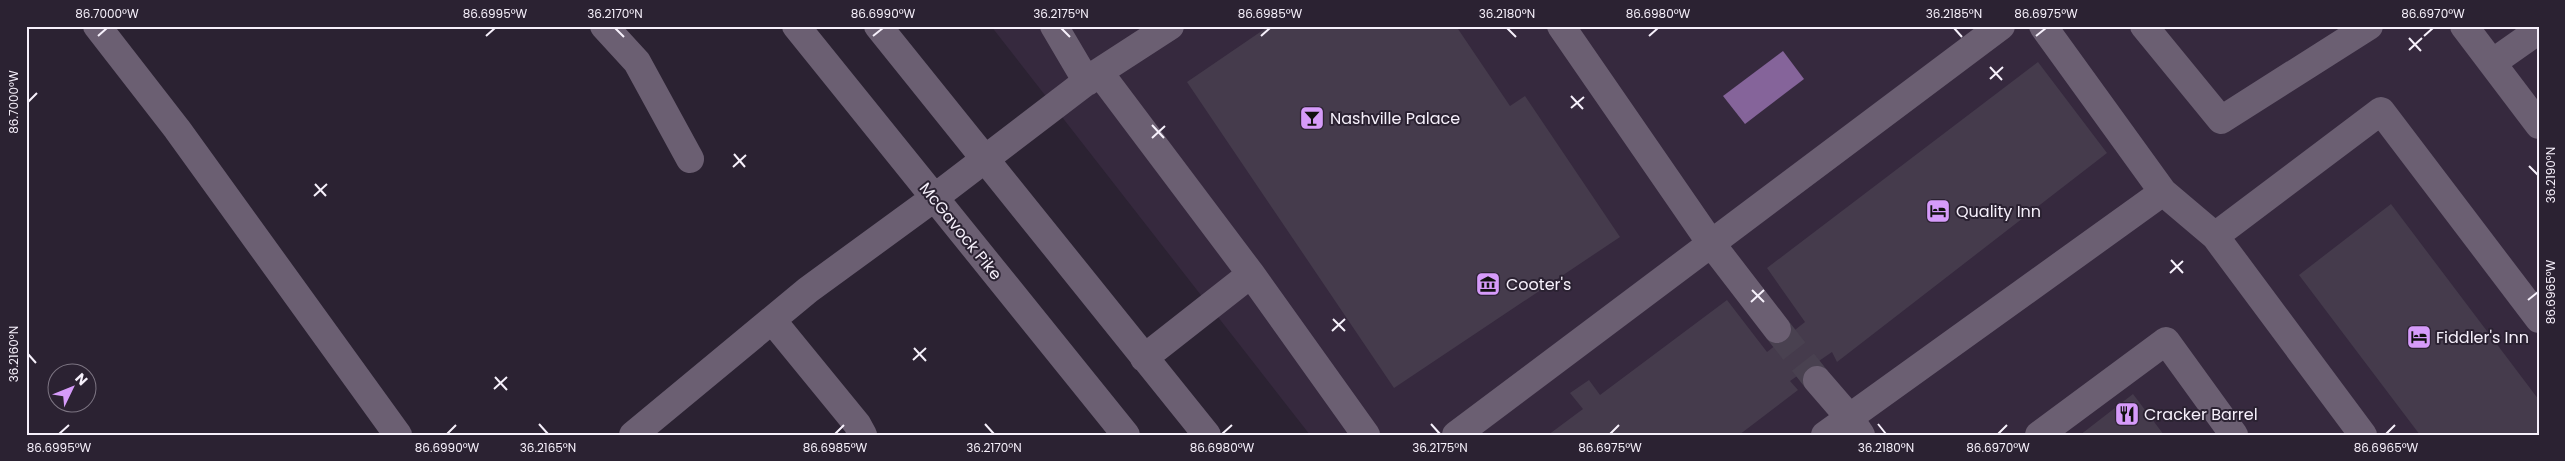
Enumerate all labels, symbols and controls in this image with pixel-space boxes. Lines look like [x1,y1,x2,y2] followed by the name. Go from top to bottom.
[75,5,139,22] text: 86.7000°W
[463,5,528,22] text: 86.6995°W
[587,5,643,22] text: 36.2170°N
[851,5,916,22] text: 86.6990°W
[1033,5,1089,22] text: 36.2175°N
[1238,5,1303,22] text: 86.6985°W
[1479,5,1535,22] text: 36.2180°N
[1626,5,1691,22] text: 86.6980°W
[1926,5,1982,22] text: 36.2185°N
[2014,5,2078,22] text: 86.6975°W
[2401,5,2465,22] text: 86.6970°W
[5,70,22,134] text: 86.7000°W
[1299,105,1325,131] bar icon: Nashville Palace
[1330,107,1460,130] place label: Nashville Palace
[2542,147,2559,203] text: 36.2190°N
[914,178,1007,285] street label: McGavock Pike
[1925,198,1951,224] hotel icon: Quality Inn
[1956,200,2041,223] place label: Quality Inn
[2542,259,2559,324] text: 86.6965°W
[1475,271,1501,297] museum icon: Cooter's
[1506,273,1571,296] place label: Cooter's
[2406,324,2432,350] hotel icon: Fiddler's Inn
[5,326,22,382] text: 36.2160°N
[2436,326,2529,349] place label: Fiddler's Inn
[48,364,98,414] north arrow
[71,368,92,390] text: N
[2114,401,2140,427] restaurant icon: Cracker Barrel
[2144,403,2258,426] place label: Cracker Barrel
[27,439,92,456] text: 86.6995°W
[415,439,480,456] text: 86.6990°W
[520,439,576,456] text: 36.2165°N
[803,439,868,456] text: 86.6985°W
[966,439,1022,456] text: 36.2170°N
[1190,439,1255,456] text: 86.6980°W
[1412,439,1468,456] text: 36.2175°N
[1578,439,1642,456] text: 86.6975°W
[1858,439,1914,456] text: 36.2180°N
[1966,439,2030,456] text: 86.6970°W
[2354,439,2419,456] text: 86.6965°W

